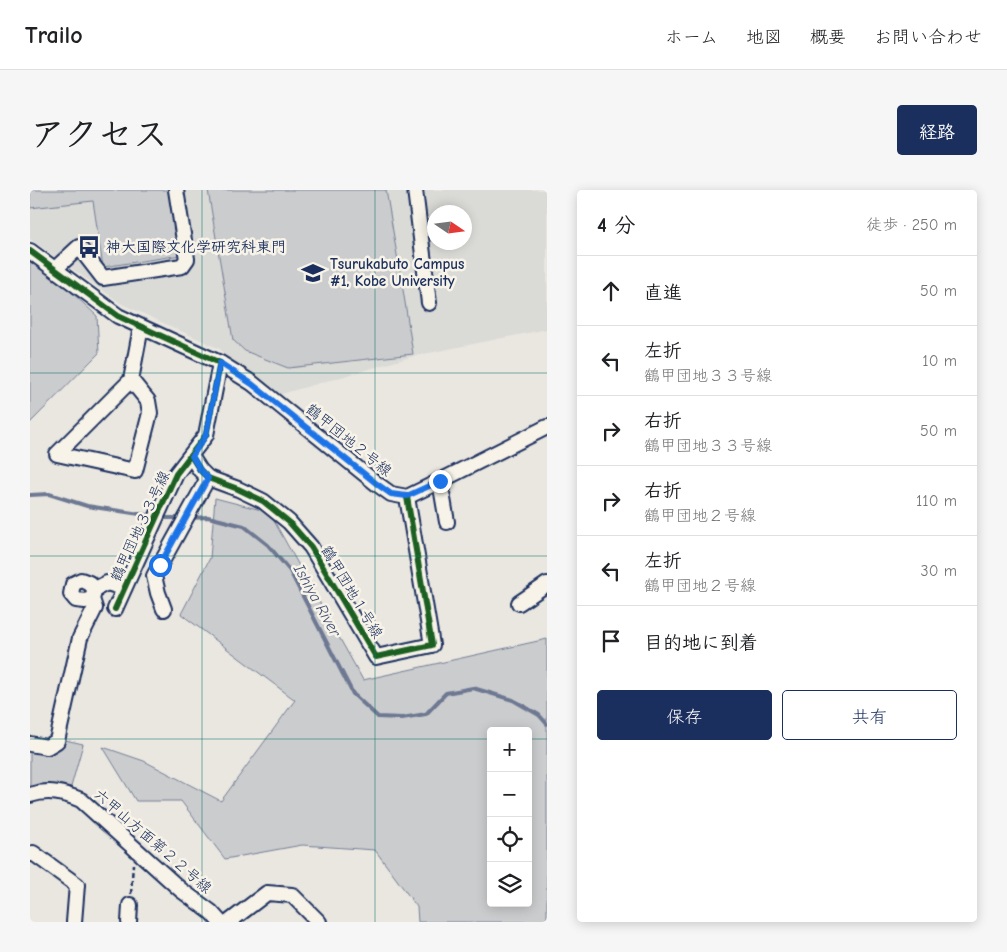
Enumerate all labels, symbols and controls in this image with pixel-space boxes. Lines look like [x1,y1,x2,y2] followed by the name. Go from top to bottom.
[25,21,83,49] text: Trailo
[665,27,718,48] text: ホーム
[746,27,782,48] text: 地図
[810,27,846,48] text: 概要
[874,27,982,48] text: お問い合わせ
[897,105,977,155] button: 経路
[30,114,168,155] text: アクセス
[427,205,472,250] north arrow
[597,213,635,237] text: 4 分
[866,216,957,234] text: 徒歩 · 250 m
[76,234,102,260] bus stop icon: 神大国際文化学研究科東門
[106,238,286,256] place label: 神大国際文化学研究科東門
[330,255,464,290] place label: Tsurukabuto Campus #1, Kobe University
[300,260,326,286] school or university icon: Tsurukabuto Campus #1, Kobe University
[597,277,625,305] icon: ahead
[644,282,682,304] text: 直進
[920,282,957,300] text: 50 m
[644,340,682,362] text: 左折
[597,347,625,375] icon: left
[922,352,957,370] text: 10 m
[644,367,772,385] text: 鶴甲団地３３号線
[303,400,395,480] street label: 鶴甲団地２号線
[644,410,682,432] text: 右折
[597,417,625,445] icon: right
[920,422,957,440] text: 50 m
[644,437,772,455] text: 鶴甲団地３３号線
[106,468,174,584] street label: 鶴甲団地３３号線
[429,470,452,493] route end
[644,480,682,502] text: 右折
[597,487,625,515] icon: right
[916,492,957,510] text: 110 m
[644,507,756,525] text: 鶴甲団地２号線
[317,542,387,642] street label: 鶴甲団地１号線
[644,550,682,572] text: 左折
[149,554,172,577] route start
[597,557,625,585] icon: left
[289,560,345,640] water label: Ishiya River
[921,562,957,580] text: 30 m
[644,577,756,595] text: 鶴甲団地２号線
[597,627,625,655] icon: arrive
[644,632,758,654] text: 目的地に到着
[597,690,772,740] button: 保存
[782,690,957,740] button: 共有
[487,727,532,907] map controls
[487,727,532,772] button: +
[487,772,532,817] button: −
[90,785,216,897] street label: 六甲山方面第２２号線
[487,817,532,862] button: locate
[487,862,532,907] button: layers

